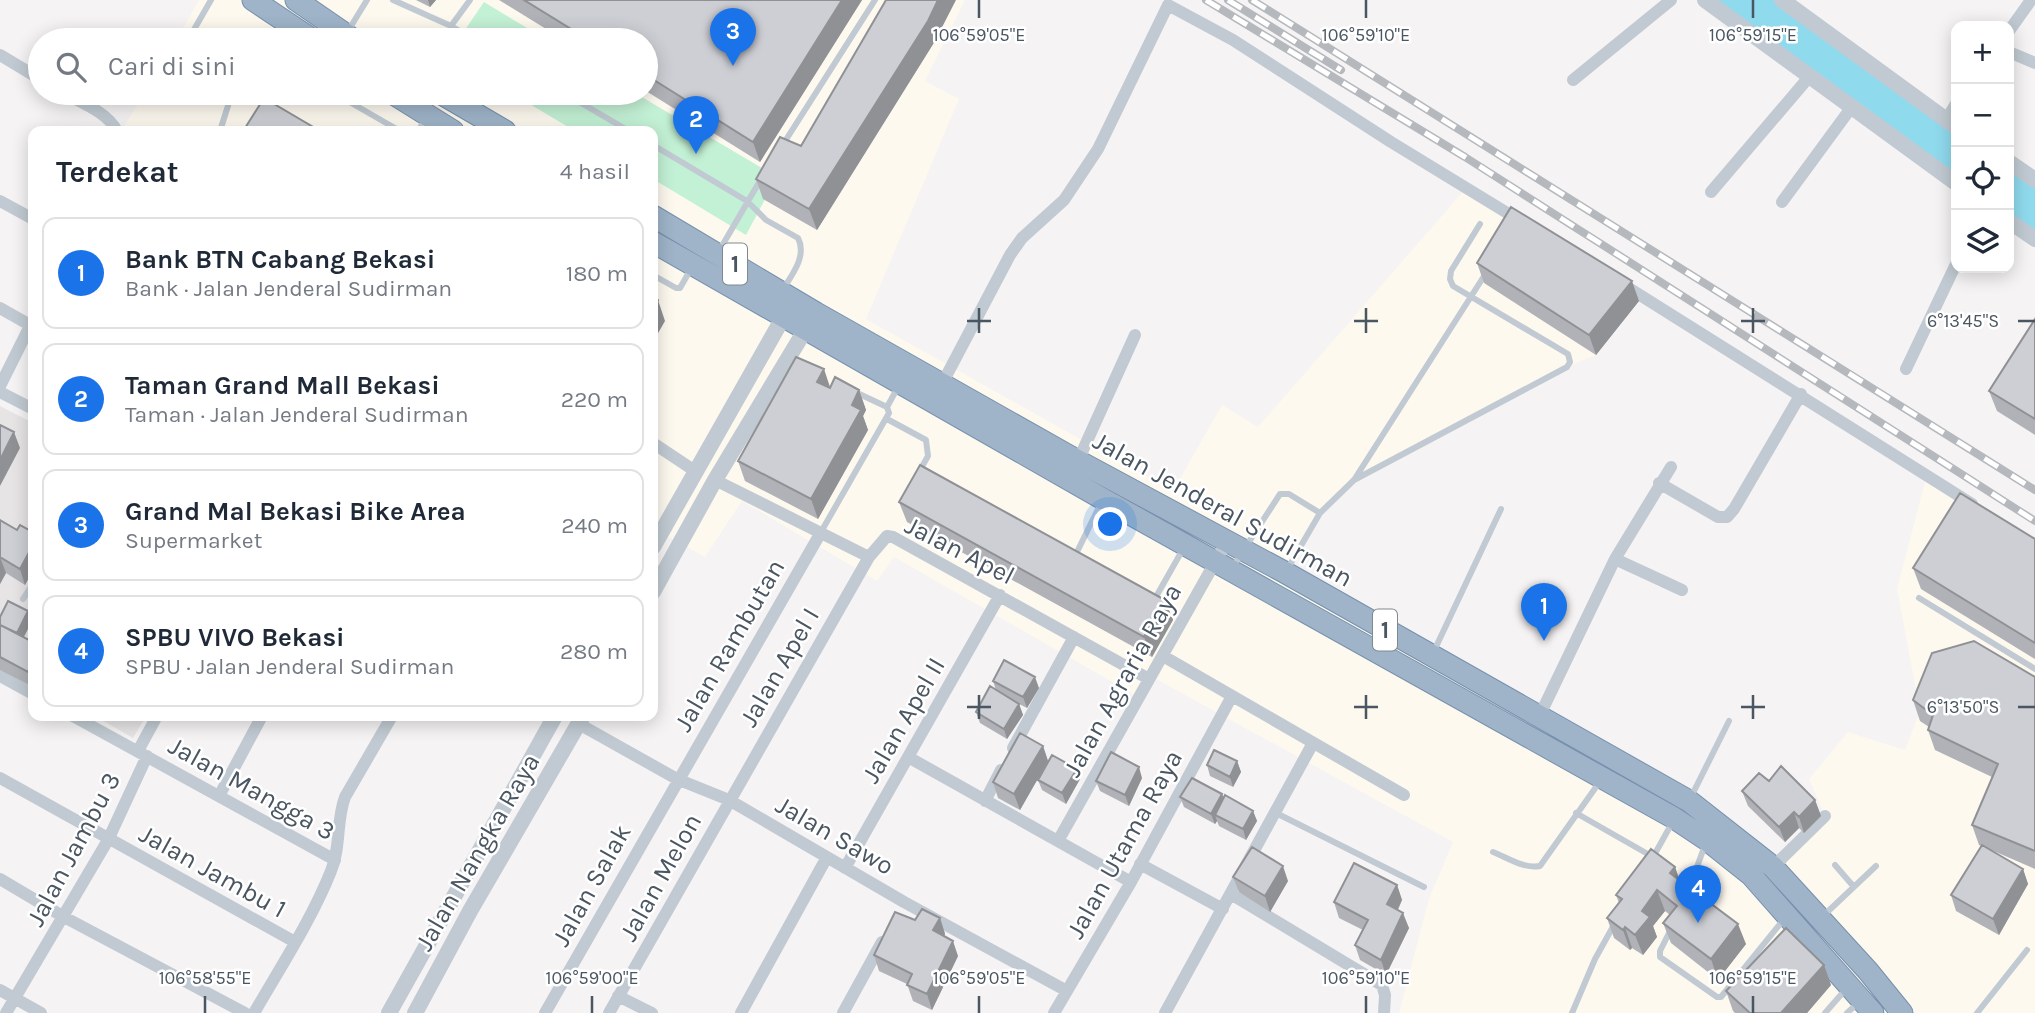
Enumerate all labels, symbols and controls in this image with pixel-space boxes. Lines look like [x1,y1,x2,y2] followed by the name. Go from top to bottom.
[710,8,756,66] pin: 3
[1951,21,2014,273] map controls
[1951,21,2014,84] button: +
[933,24,1025,46] text: 106°59'05"E
[1322,24,1410,46] text: 106°59'10"E
[1709,24,1797,46] text: 106°59'15"E
[28,28,658,105] search box
[52,48,90,86] icon: search
[108,51,236,82] text: Cari di sini
[1951,84,2014,147] button: −
[673,96,719,154] pin: 2
[1951,147,2014,210] button: locate
[56,154,179,190] text: Terdekat
[560,158,630,185] text: 4 hasil
[1951,210,2014,273] button: layers
[125,244,435,275] text: Bank BTN Cabang Bekasi
[723,244,747,284] road number: 1
[77,260,85,287] text: 1
[566,260,628,287] text: 180 m
[125,275,452,302] text: Bank · Jalan Jenderal Sudirman
[1927,310,1999,332] text: 6°13'45"S
[125,370,440,401] text: Taman Grand Mall Bekasi
[74,386,88,413] text: 2
[561,386,628,413] text: 220 m
[125,401,469,428] text: Taman · Jalan Jenderal Sudirman
[1088,425,1358,594] street label: Jalan Jenderal Sudirman
[125,496,466,527] text: Grand Mal Bekasi Bike Area
[1093,507,1127,541] your location
[900,510,1020,591] street label: Jalan Apel
[74,512,88,539] text: 3
[561,512,628,539] text: 240 m
[125,527,262,554] text: Supermarket
[668,554,791,737] street label: Jalan Rambutan
[1057,578,1188,782] street label: Jalan Agraria Raya
[1521,583,1567,641] pin: 1
[733,602,826,732] street label: Jalan Apel I
[1373,610,1397,650] road number: 1
[125,622,345,653] text: SPBU VIVO Bekasi
[74,638,88,665] text: 4
[560,638,628,665] text: 280 m
[855,652,952,789] street label: Jalan Apel II
[125,653,454,680] text: SPBU · Jalan Jenderal Sudirman
[1927,696,1999,718] text: 6°13'50"S
[163,730,340,847] street label: Jalan Mangga 3
[1060,745,1189,944] street label: Jalan Utama Raya
[408,748,546,956] street label: Jalan Nangka Raya
[20,767,127,932] street label: Jalan Jambu 3
[770,789,899,882] street label: Jalan Sawo
[613,808,708,946] street label: Jalan Melon
[134,818,292,925] street label: Jalan Jambu 1
[545,819,638,952] street label: Jalan Salak
[1675,865,1721,923] pin: 4
[159,967,251,989] text: 106°58'55"E
[545,967,639,989] text: 106°59'00"E
[933,967,1025,989] text: 106°59'05"E
[1322,967,1410,989] text: 106°59'10"E
[1709,967,1797,989] text: 106°59'15"E

